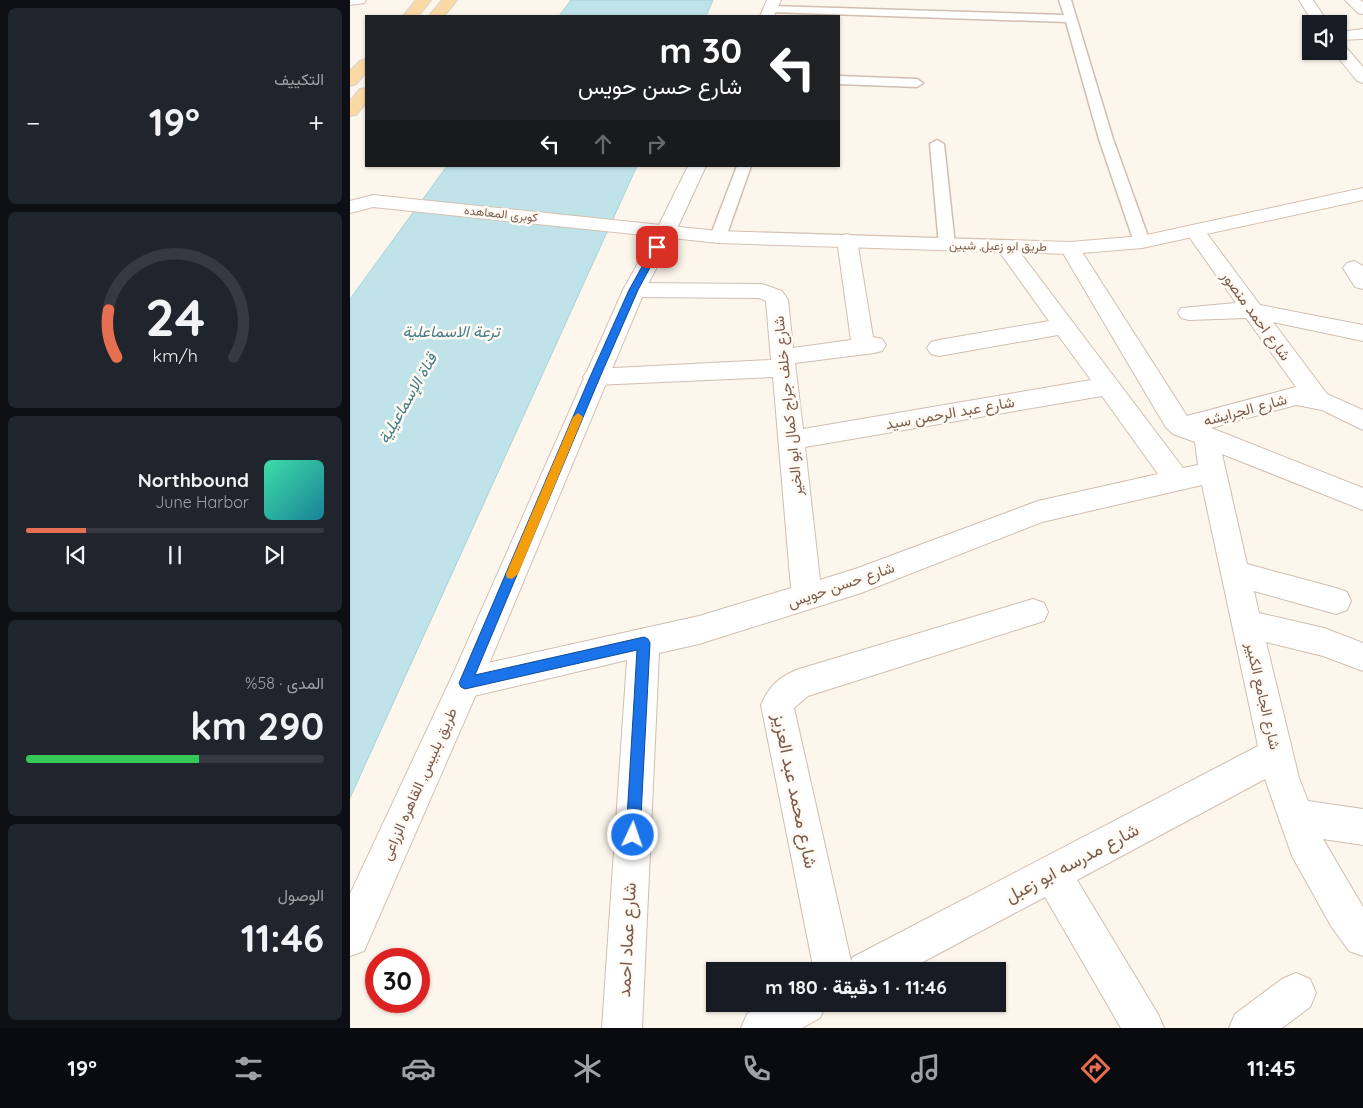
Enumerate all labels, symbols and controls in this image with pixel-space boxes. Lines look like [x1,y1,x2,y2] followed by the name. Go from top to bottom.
[1302,15,1347,60] map controls
[1302,15,1347,60] button: sound
[660,28,742,72] text: 30 m
[760,35,825,100] icon: left
[274,69,324,89] text: التكييف
[578,72,742,100] text: شارع حسن حويس
[149,98,200,146] text: 19°
[26,105,41,140] text: −
[308,105,324,140] text: +
[536,130,564,158] icon: left
[589,130,617,158] icon: ahead
[642,130,670,158] icon: right
[463,202,539,226] street label: كوبرى المعاهده
[636,226,678,268] pin
[643,233,671,261] icon: arrive
[949,237,1047,255] street label: طريق ابو زعبل, شبين
[1215,266,1295,366] street label: شارع احمد منصور
[145,284,205,349] text: 24
[769,315,808,498] street label: شارع خلف جراج كمال ابو الخير
[402,321,502,342] water label: ترعة الاسماعلية
[152,344,198,366] text: km/h
[373,348,443,447] water label: قناة الإسماعيلية
[1201,389,1289,432] street label: شارع الجرايشه
[884,392,1016,435] street label: شارع عبد الرحمن سيد
[138,468,249,492] text: Northbound
[155,492,249,512] text: June Harbor
[62,541,90,569] icon: previous
[161,541,189,569] icon: pause
[260,541,288,569] icon: next
[785,557,898,614] street label: شارع حسن حويس
[1240,639,1285,752] street label: شارع الجامع الكبير
[245,673,324,693] text: المدى · 58%
[190,702,324,750] text: 290 km
[376,704,462,863] street label: طريق بلبيس, القاهره الزراعى
[767,710,823,871] street label: شارع محمد عبد العزيز
[606,808,658,860] position arrow
[1001,818,1143,908] street label: شارع مدرسه ابو زعبل
[612,882,642,998] street label: شارع عماد احمد
[278,885,324,905] text: الوصول
[241,914,324,962] text: 11:46
[365,948,430,1013] speed limit sign: 30
[765,975,947,999] text: 11:46 · 1 دقيقة · 180 m
[231,1051,266,1086] icon: filters
[401,1051,436,1086] icon: car
[570,1051,605,1086] icon: climate
[739,1051,774,1086] icon: phone
[908,1051,943,1086] icon: music
[1078,1051,1113,1086] icon: directions
[67,1054,97,1082] text: 19°
[1247,1054,1296,1082] text: 11:45

